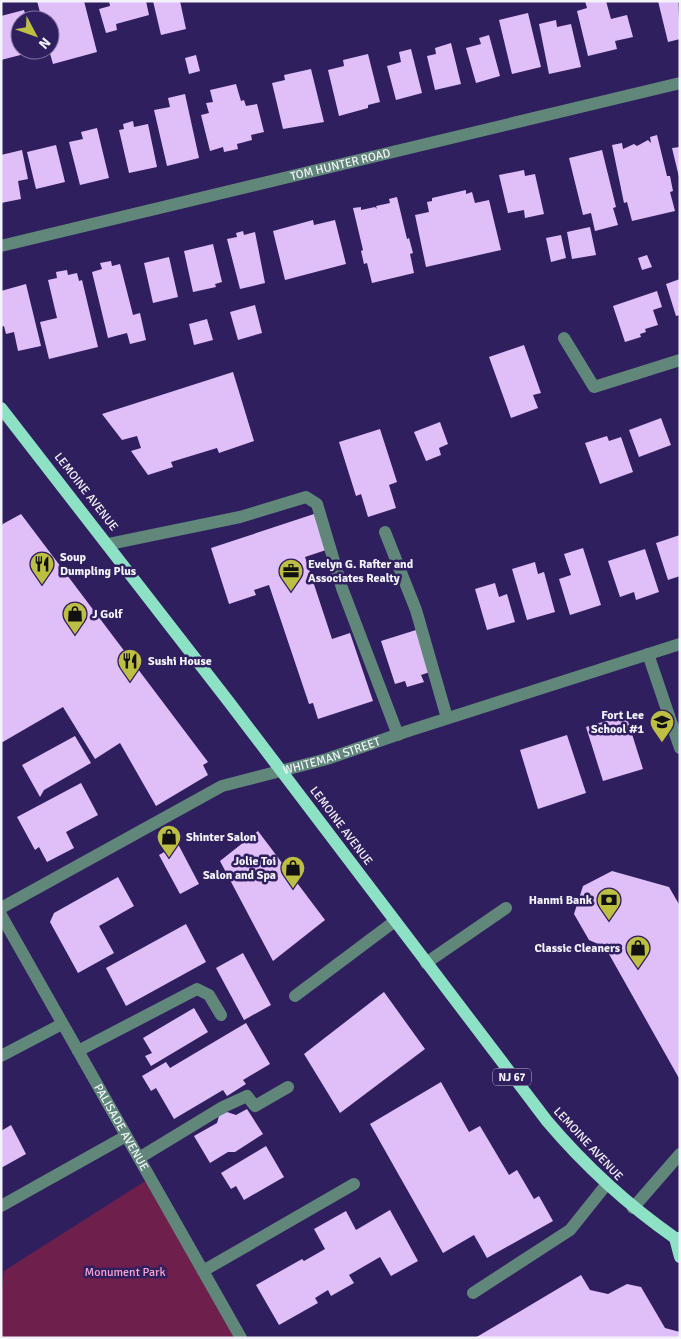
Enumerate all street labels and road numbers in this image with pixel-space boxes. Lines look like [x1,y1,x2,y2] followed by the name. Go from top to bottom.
[289,145,392,184] street label: TOM HUNTER ROAD
[51,450,121,534] street label: LEMOINE AVENUE
[281,734,382,778] street label: WHITEMAN STREET
[306,784,376,869] street label: LEMOINE AVENUE
[493,1068,531,1086] road number: NJ 67
[91,1081,152,1174] street label: PALISADE AVENUE
[550,1104,626,1184] street label: LEMOINE AVENUE

